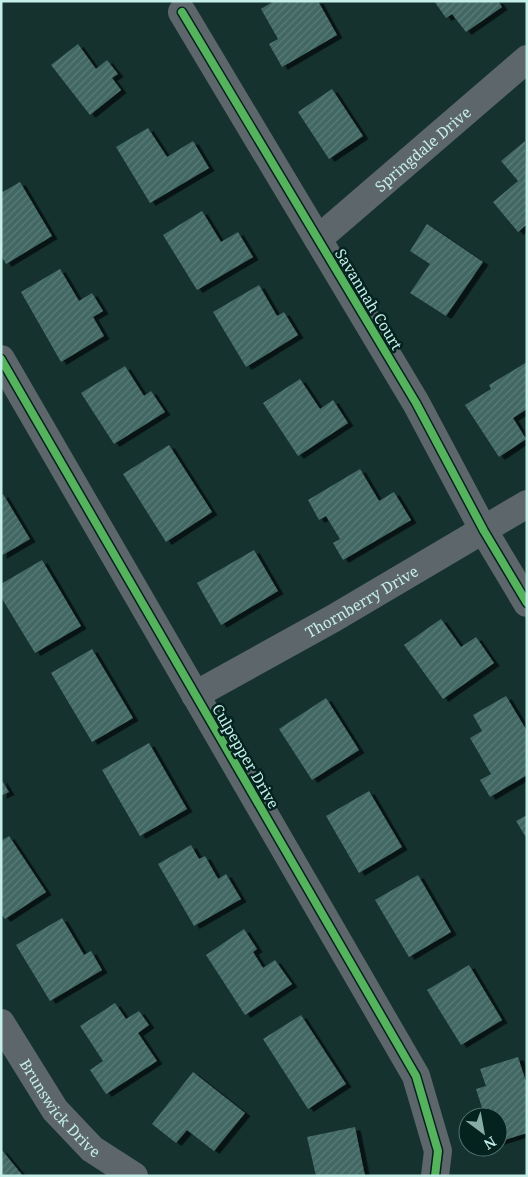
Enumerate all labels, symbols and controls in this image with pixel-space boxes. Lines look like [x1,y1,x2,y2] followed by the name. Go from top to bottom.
[370,102,475,196] street label: Springdale Drive
[331,245,407,353] street label: Savannah Court
[301,561,422,642] street label: Thornberry Drive
[208,700,284,812] street label: Culpepper Drive
[16,1055,104,1162] street label: Brunswick Drive
[458,1107,508,1157] north arrow
[480,1132,500,1154] text: N

